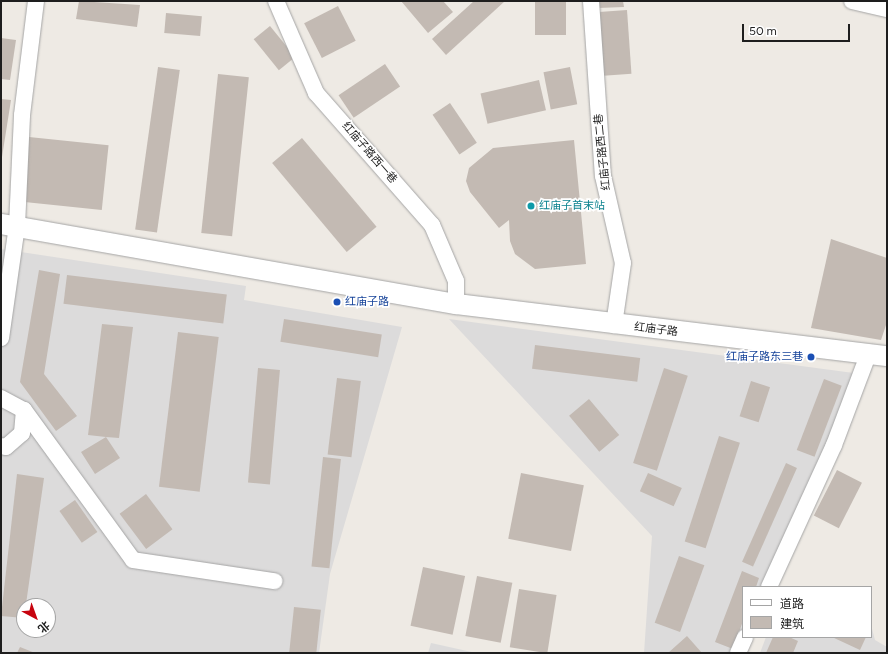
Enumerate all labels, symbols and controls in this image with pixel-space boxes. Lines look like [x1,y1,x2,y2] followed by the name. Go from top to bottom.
[744,16,852,42] scale bar
[749,24,777,38] text: 50 m
[592,113,614,191] street label: 红庙子路西二巷
[339,120,399,186] street label: 红庙子路西一巷
[539,199,605,213] place label: 红庙子首末站
[526,201,536,211] marker: 红庙子首末站
[345,295,389,309] place label: 红庙子路
[332,297,342,307] marker: 红庙子路
[633,321,679,339] street label: 红庙子路
[726,350,803,364] place label: 红庙子路东三巷
[806,352,816,362] marker: 红庙子路东三巷
[742,586,872,638] legend
[780,597,804,611] text: 道路
[16,598,56,638] north arrow
[780,617,804,631] text: 建筑
[35,618,52,635] text: 北

